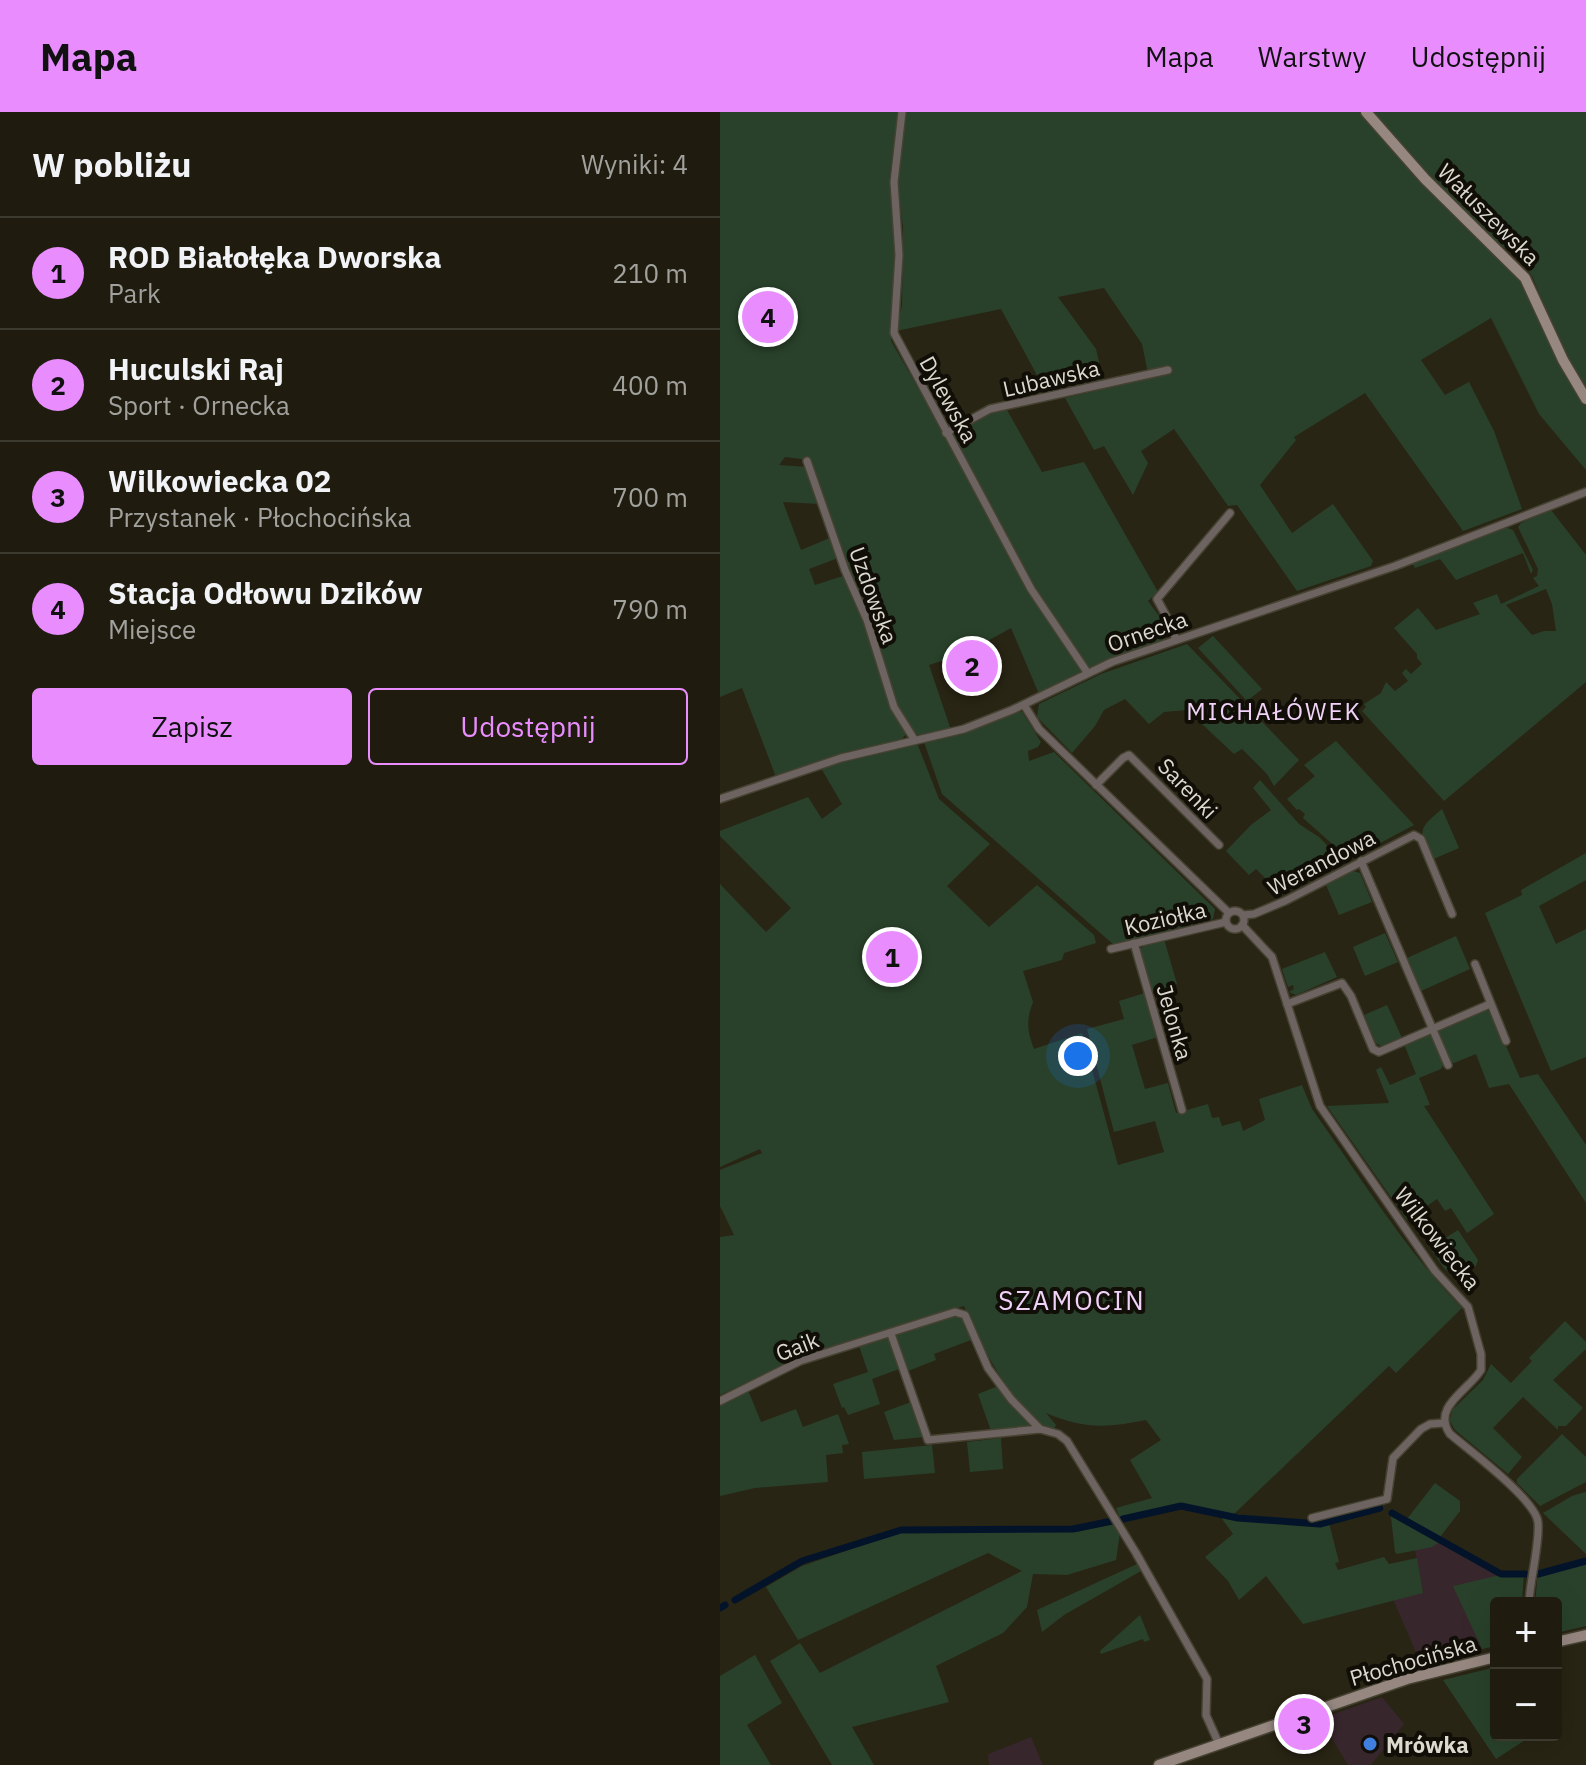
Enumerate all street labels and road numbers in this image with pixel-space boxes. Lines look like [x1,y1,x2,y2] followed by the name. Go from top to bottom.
[1432,157,1546,271] street label: Wałuszewska
[913,351,985,448] street label: Dylewska
[1000,353,1103,403] street label: Lubawska
[843,543,905,647] street label: Uzdowska
[1103,604,1191,658] street label: Ornecka
[1152,751,1224,825] street label: Sarenki
[1262,822,1380,901] street label: Werandowa
[1121,894,1209,941] street label: Koziołka
[1150,981,1200,1063] street label: Jelonka
[1389,1180,1488,1296] street label: Wilkowiecka
[771,1324,823,1367] street label: Gaik
[1346,1628,1480,1692] street label: Płochocińska

